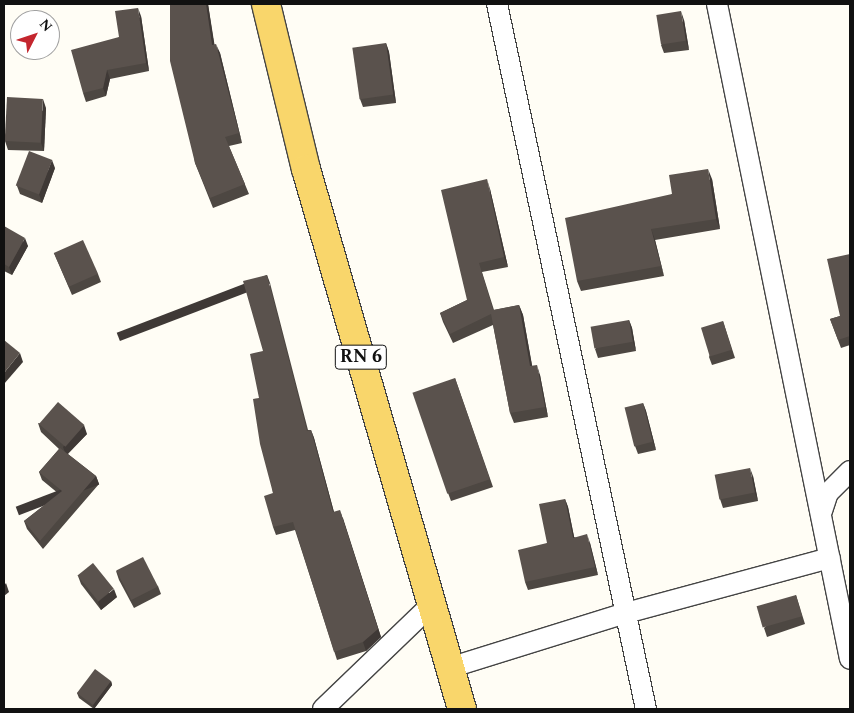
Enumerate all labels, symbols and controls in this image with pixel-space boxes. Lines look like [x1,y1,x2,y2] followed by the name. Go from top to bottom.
[10,10,60,60] north arrow
[34,14,58,37] text: N
[335,342,387,372] road number: RN 6

